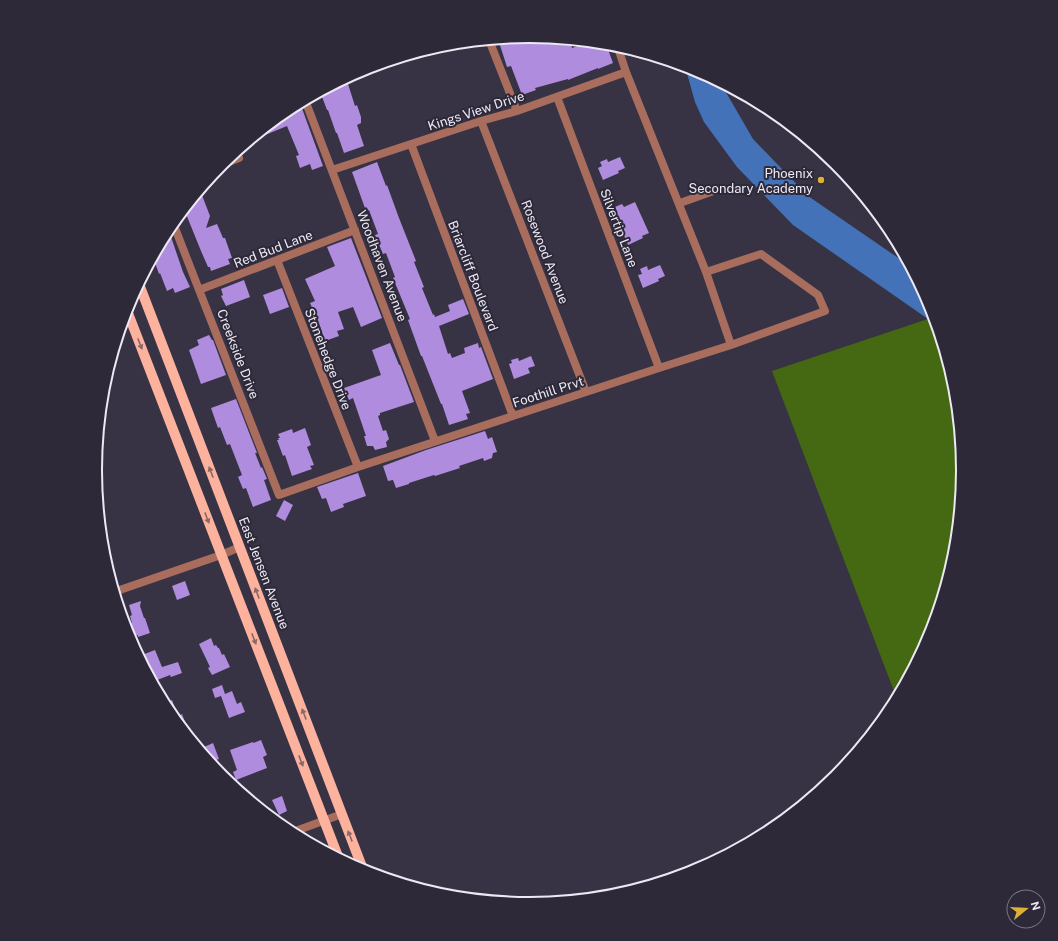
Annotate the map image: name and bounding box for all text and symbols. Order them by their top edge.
street label: Kings View Drive [426,88,526,134]
place label: Phoenix Secondary Academy [688,166,813,196]
marker: Phoenix Secondary Academy [816,175,826,185]
street label: Silvertip Lane [597,187,641,269]
street label: Rosewood Avenue [518,198,572,306]
street label: Woodhaven Avenue [354,208,410,324]
street label: Briarcliff Boulevard [445,219,501,333]
street label: Red Bud Lane [231,227,315,271]
street label: Stonehedge Drive [302,306,354,412]
street label: Creekside Drive [214,307,262,401]
one-way arrow [138,339,144,351]
street label: Foothill Prvt [511,373,585,411]
one-way arrow [207,465,213,477]
one-way arrow [205,513,211,525]
street label: East Jensen Avenue [236,515,292,631]
one-way arrow [254,587,260,599]
one-way arrow [251,634,257,646]
one-way arrow [300,708,306,720]
one-way arrow [298,755,304,767]
one-way arrow [347,829,353,841]
north arrow [1006,889,1046,929]
text: N [1028,900,1043,912]

